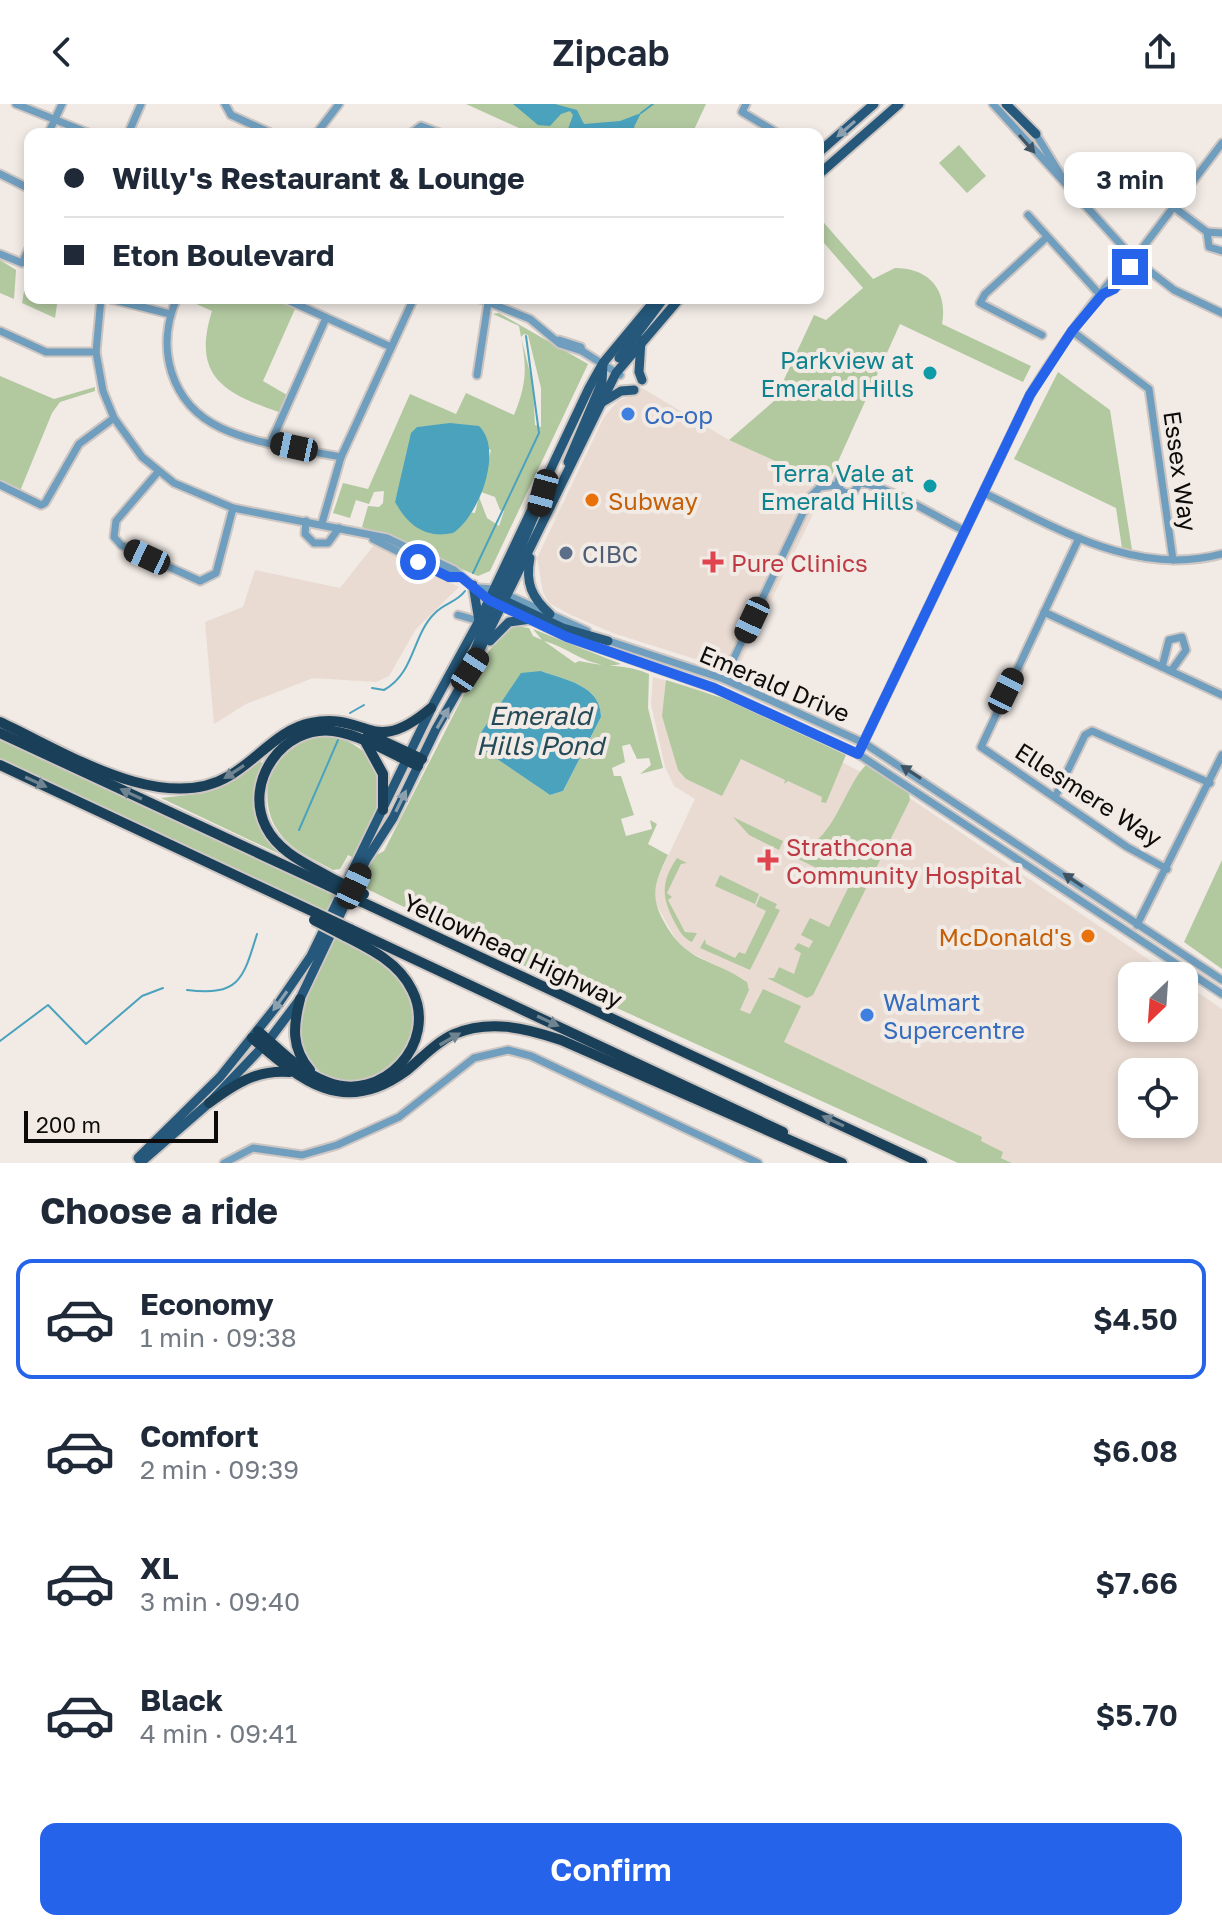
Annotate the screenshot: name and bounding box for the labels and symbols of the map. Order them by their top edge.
one-way arrow [837,119,856,137]
one-way arrow [1018,135,1036,154]
callout: 3 min [1064,151,1196,207]
route end [1112,249,1148,285]
place label: Parkview at Emerald Hills [761,345,914,402]
marker: Parkview at Emerald Hills [921,364,939,382]
place label: Co-op [644,400,713,429]
marker: Co-op [619,405,637,423]
street label: Essex Way [1158,409,1204,533]
car [268,430,320,464]
place label: Terra Vale at Emerald Hills [761,458,914,515]
car [525,467,561,519]
marker: Terra Vale at Emerald Hills [921,477,939,495]
place label: Subway [608,486,698,515]
marker: Subway [583,491,601,509]
car [120,536,174,578]
place label: CIBC [582,539,638,568]
route start [400,544,436,580]
marker: CIBC [557,544,575,562]
place label: Pure Clinics [731,548,868,577]
marker: Pure Clinics [702,551,724,573]
car [731,593,773,647]
street label: Emerald Drive [696,638,854,728]
car [447,643,493,697]
car [985,664,1027,718]
water label: Emerald Hills Pond [476,700,607,761]
one-way arrow [436,707,450,729]
street label: Ellesmere Way [1010,736,1168,852]
one-way arrow [223,764,245,779]
one-way arrow [901,764,922,779]
one-way arrow [24,775,47,789]
one-way arrow [119,787,143,801]
one-way arrow [395,789,408,812]
place label: Strathcona Community Hospital [786,832,1022,889]
marker: Strathcona Community Hospital [757,849,779,871]
car [333,859,375,913]
one-way arrow [1062,873,1084,888]
street label: Yellowhead Highway [399,886,627,1014]
place label: McDonald's [939,922,1072,951]
marker: McDonald's [1079,927,1097,945]
north arrow [1118,962,1198,1042]
place label: Walmart Supercentre [883,987,1025,1044]
one-way arrow [273,991,288,1012]
marker: Walmart Supercentre [858,1006,876,1024]
one-way arrow [536,1014,559,1028]
one-way arrow [439,1032,461,1046]
scale bar [24,1107,218,1143]
one-way arrow [821,1114,844,1128]

